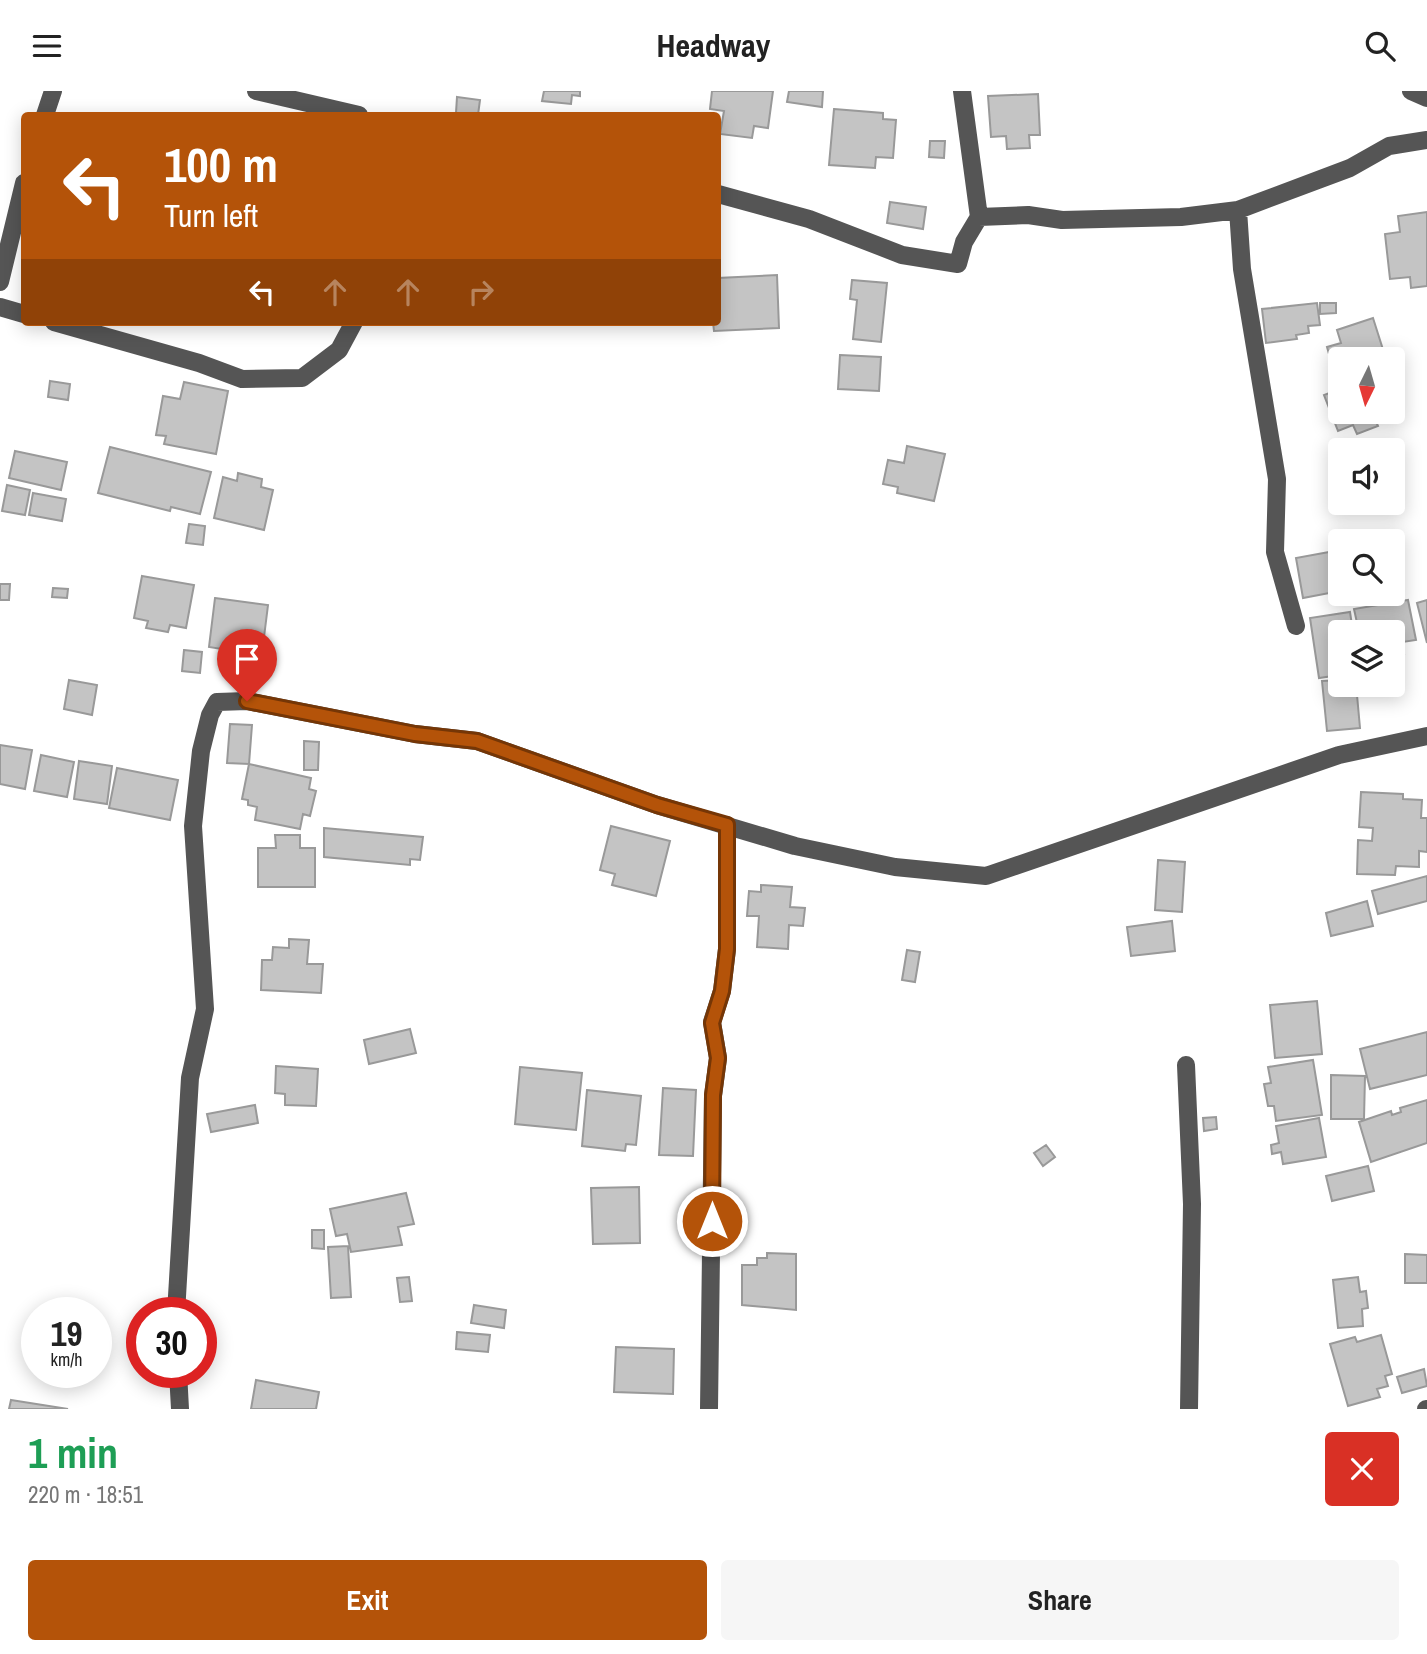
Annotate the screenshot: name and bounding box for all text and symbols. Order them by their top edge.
text: Headway [657,24,770,67]
icon: menu [28,27,66,65]
icon: search [1361,27,1399,65]
text: 100 m [164,131,278,197]
icon: left [49,140,140,231]
text: Turn left [164,194,258,237]
icon: left [243,273,281,311]
icon: ahead [316,273,354,311]
icon: ahead [389,273,427,311]
icon: right [462,273,500,311]
north arrow [1328,347,1405,423]
map controls [1328,347,1405,697]
button: sound [1328,438,1405,515]
button: search [1328,529,1405,606]
button: layers [1328,620,1405,697]
pin [217,629,277,701]
icon: arrive [228,640,266,678]
position arrow [675,1184,749,1258]
speed limit sign: 30 [126,1297,217,1388]
text: 19 [51,1310,82,1357]
text: km/h [51,1347,83,1372]
text: 1 min [28,1425,118,1481]
button: close [1325,1432,1399,1506]
text: 220 m · 18:51 [28,1479,143,1510]
button: Exit [28,1560,707,1640]
button: Share [721,1560,1399,1640]

